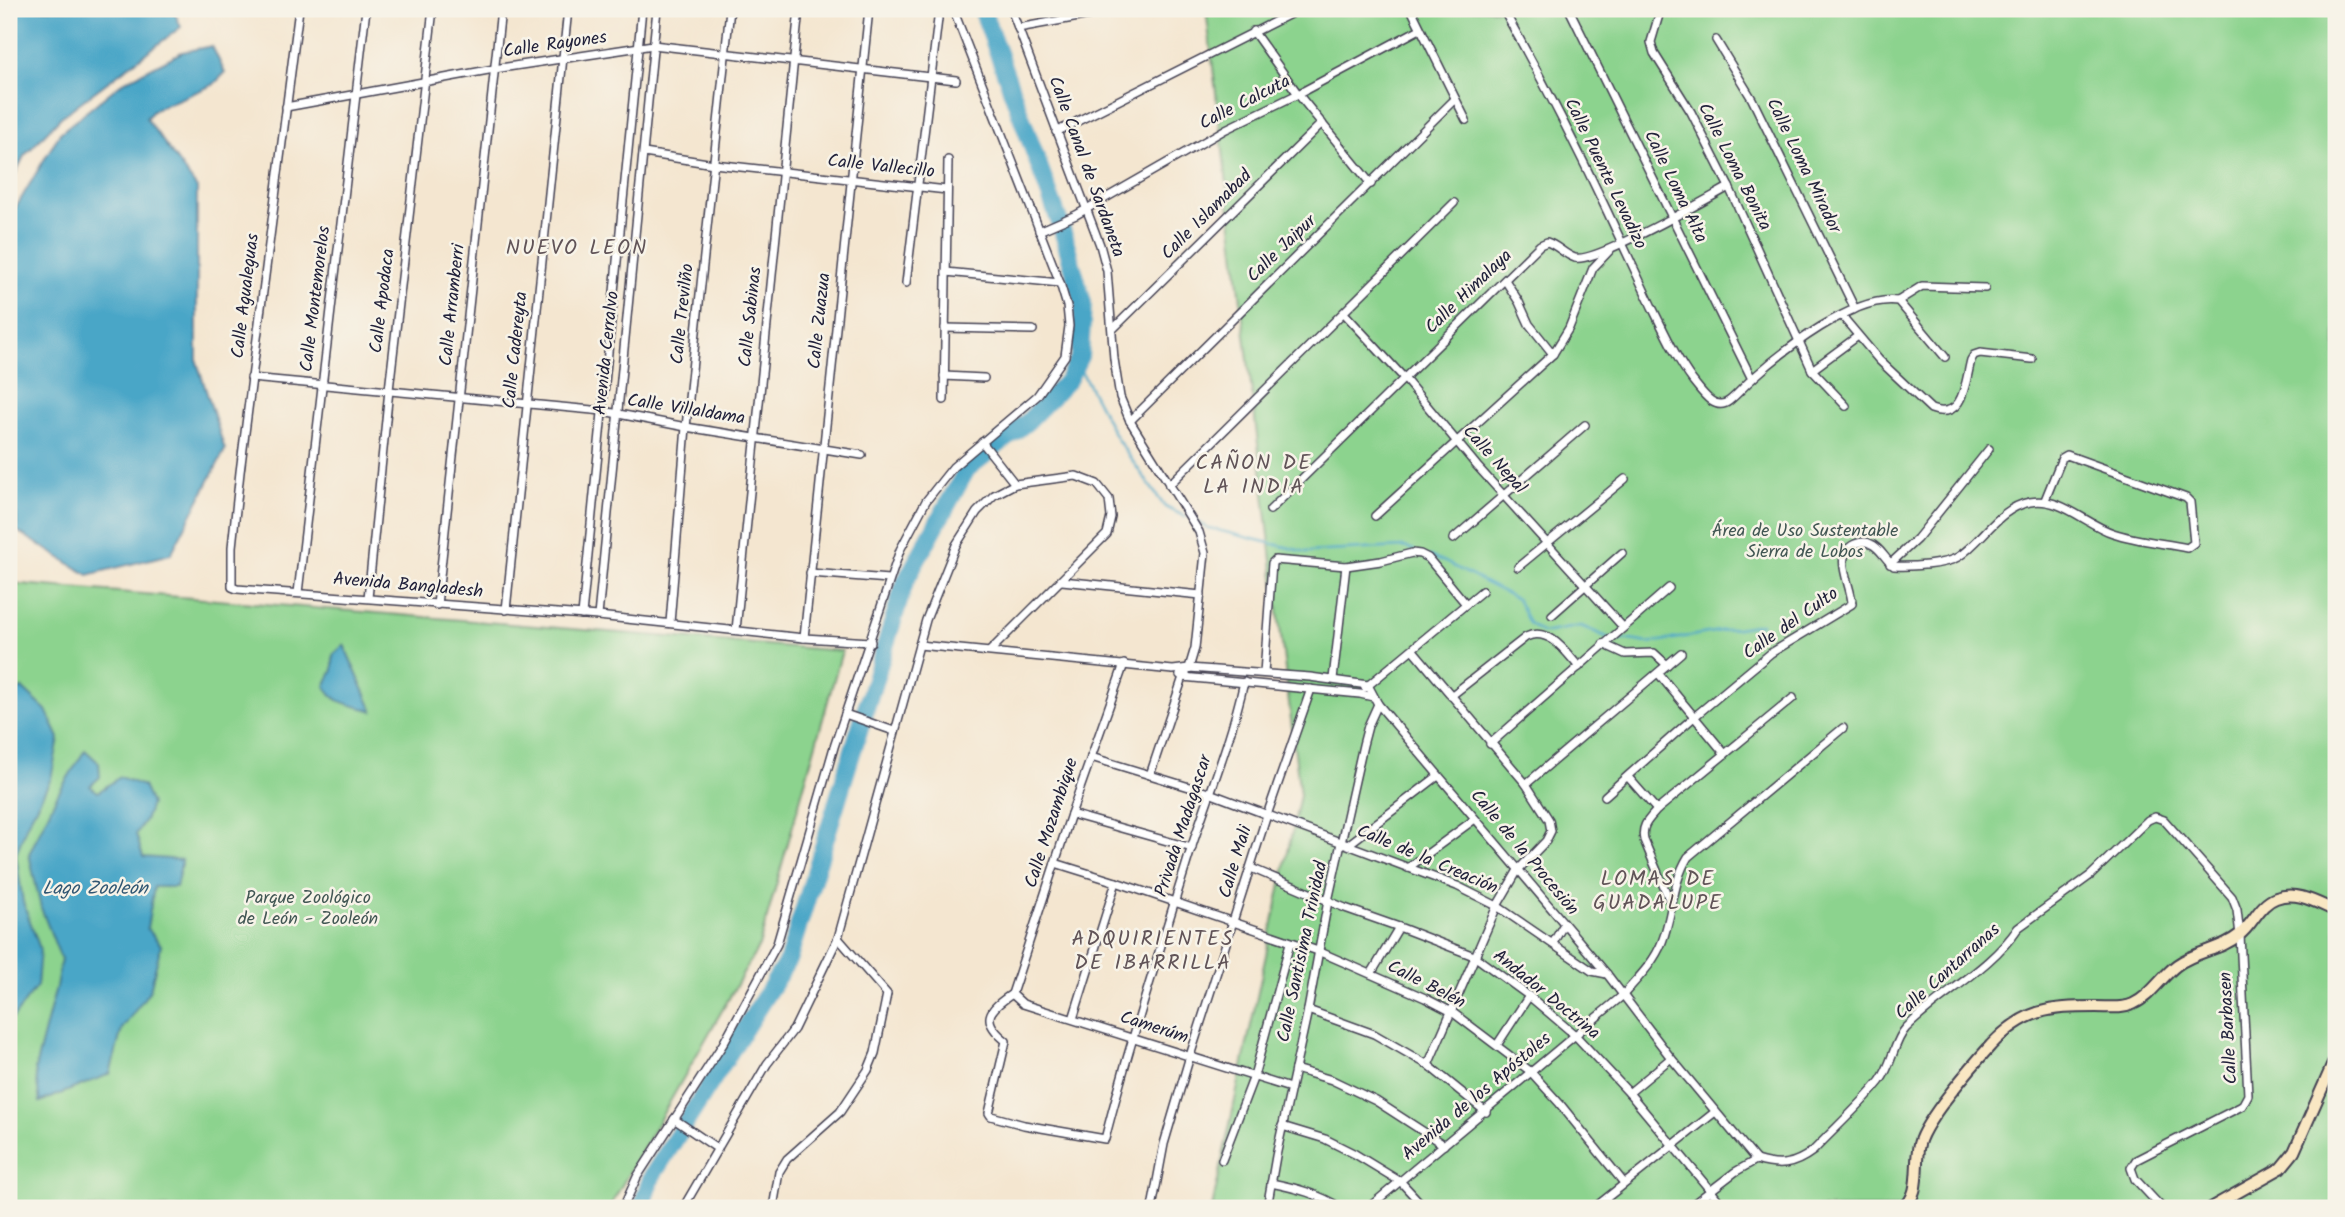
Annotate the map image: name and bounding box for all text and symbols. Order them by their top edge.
street label: Calle Rayones [501,23,609,67]
street label: Calle Calcuta [1194,68,1296,138]
street label: Calle Canal de Sardaneta [1040,72,1132,262]
street label: Calle Puente Levadizo [1556,93,1654,255]
street label: Calle Loma Mirador [1758,93,1849,239]
street label: Calle Loma Bonita [1689,98,1779,236]
street label: Calle Loma Alta [1635,126,1715,248]
street label: Calle Vallecillo [826,147,936,187]
street label: Calle Islamabad [1155,162,1260,267]
street label: Calle Jaipur [1240,207,1324,290]
street label: Calle Montemorelos [293,224,339,374]
street label: Calle Agualeguas [224,231,268,360]
district label: NUEVO LEON [506,232,648,265]
street label: Calle Arramberri [432,242,474,368]
street label: Calle Himalaya [1419,243,1519,341]
street label: Calle Apodaca [362,247,404,355]
street label: Calle Trevilño [663,262,703,366]
street label: Calle Sabinas [731,265,771,369]
street label: Calle Zuazua [801,271,839,371]
street label: Calle Cadereyta [495,290,537,410]
street label: Avenida Cerralvo [586,290,628,416]
street label: Calle Villaldama [625,386,747,434]
street label: Calle Nepal [1455,419,1534,502]
district label: CAÑON DE LA INDIA [1196,447,1312,504]
park label: Área de Uso Sustentable Sierra de Lobos [1712,517,1898,567]
street label: Avenida Bangladesh [332,565,484,607]
street label: Calle del Culto [1737,580,1845,668]
street label: Privada Madagascar [1147,750,1221,901]
street label: Calle Mozambique [1017,754,1087,892]
street label: Calle de la Procesión [1462,783,1586,923]
street label: Calle de la Creación [1352,817,1502,903]
street label: Calle Mali [1211,821,1261,902]
street label: Calle Santisima Trinidad [1270,858,1337,1045]
district label: LOMAS DE GUADALUPE [1593,863,1723,920]
water label: Lago Zooleón [42,874,150,904]
park label: Parque Zoológico de León - Zooleón [238,884,378,934]
street label: Calle Cantarranas [1889,916,2008,1027]
district label: ADQUIRIENTES DE IBARRILLA [1072,923,1234,980]
street label: Andador Doctrina [1486,942,1606,1048]
street label: Calle Belén [1382,953,1470,1017]
street label: Calle Barbasen [2212,971,2246,1085]
street label: Camerúm [1116,1003,1192,1053]
street label: Avenida de los Apóstoles [1396,1025,1558,1168]

